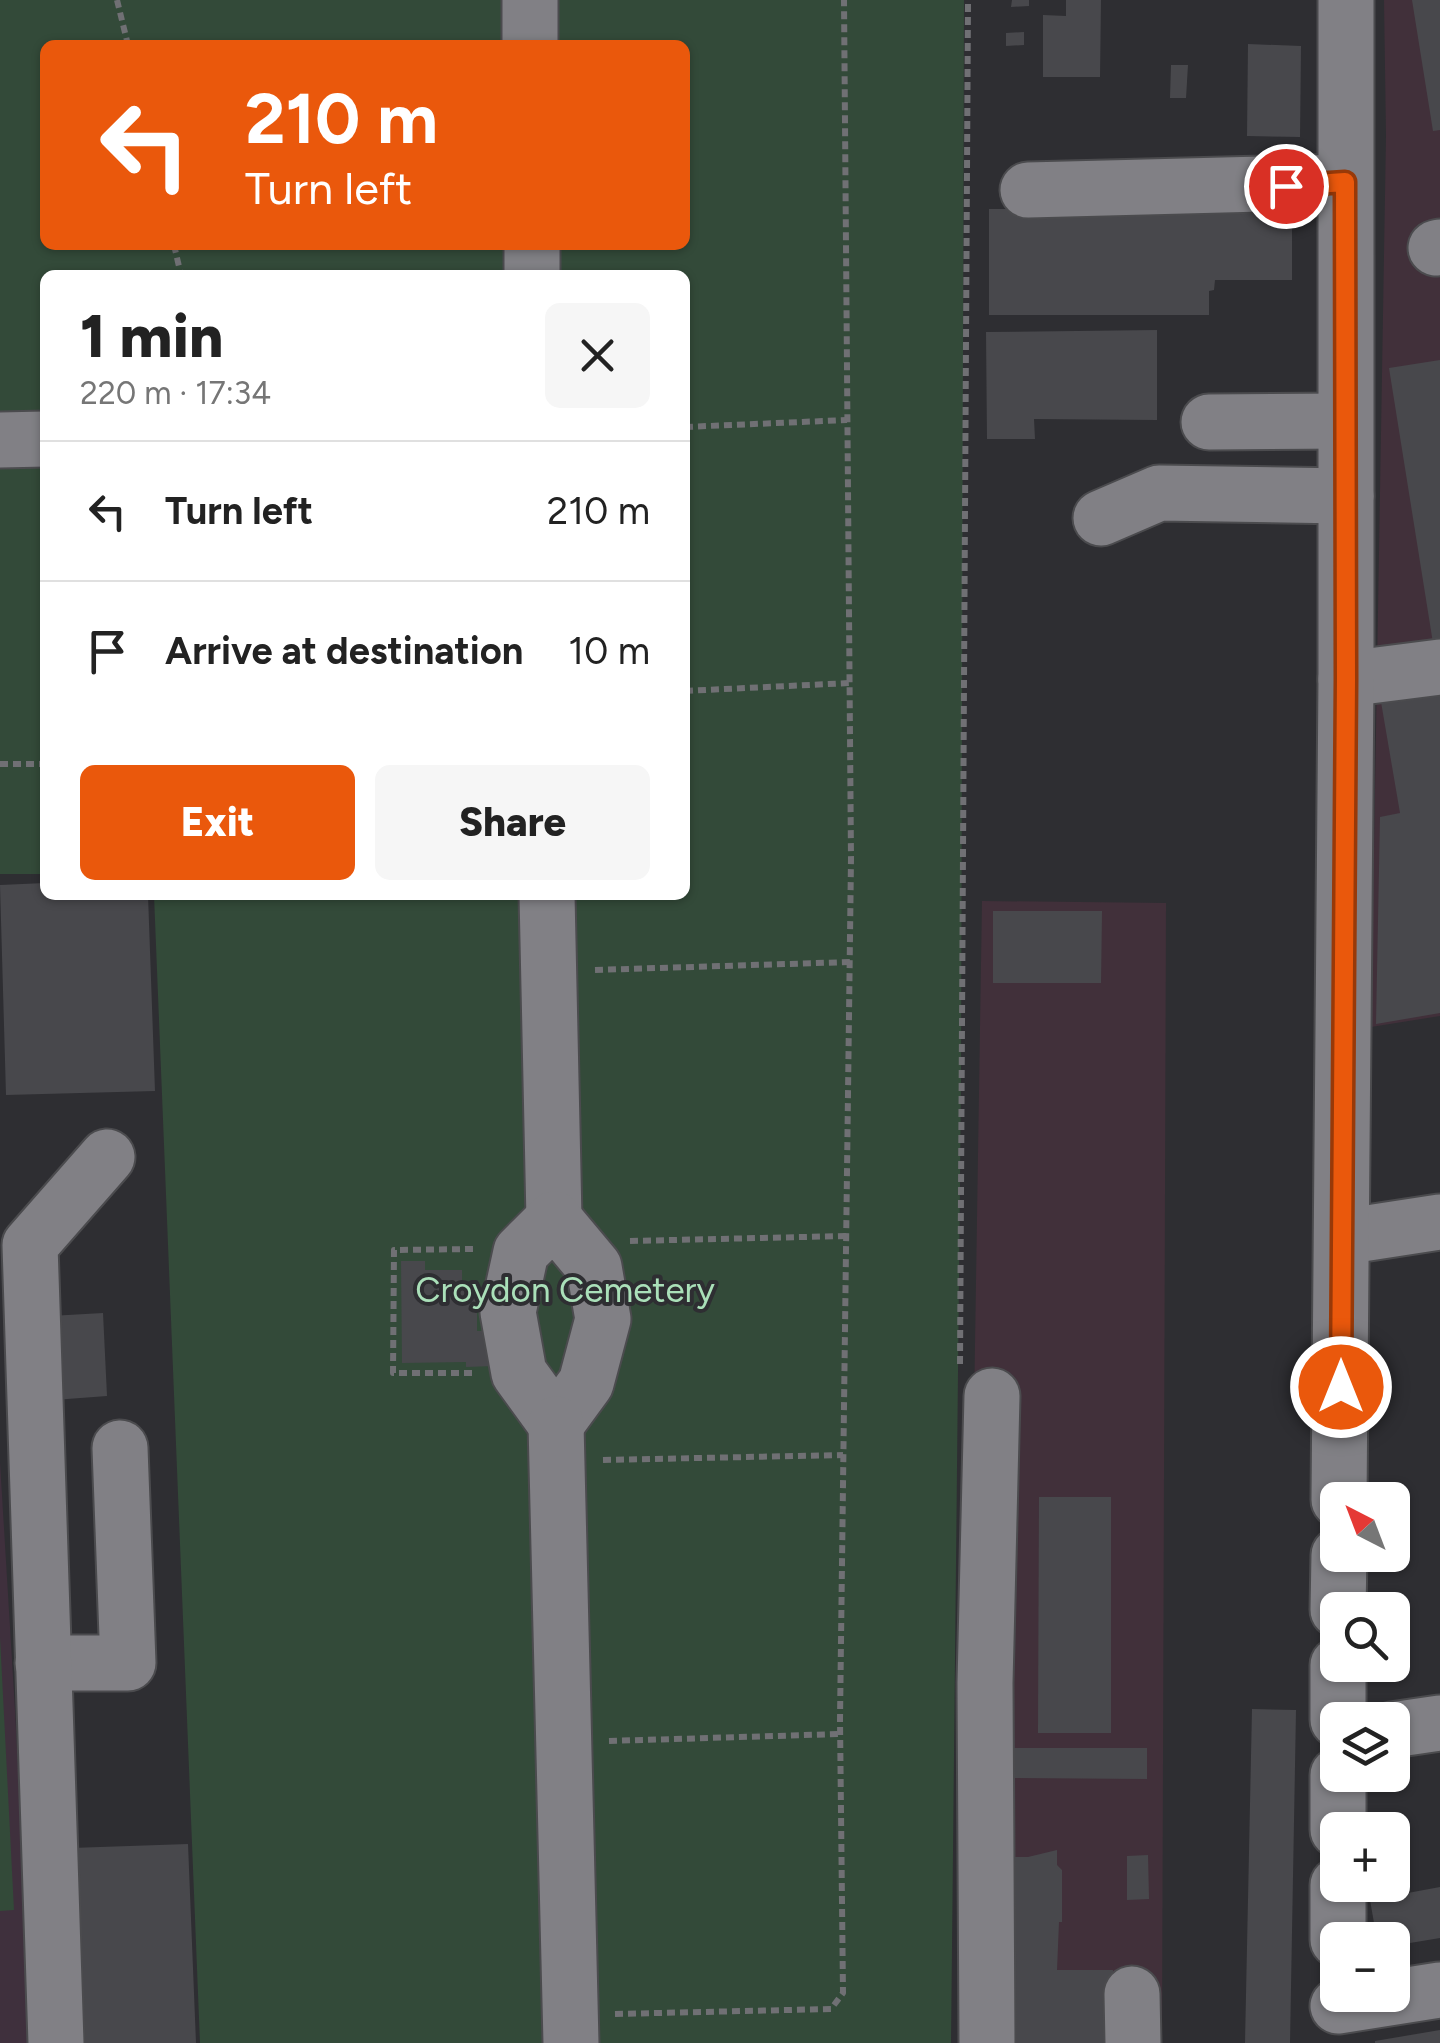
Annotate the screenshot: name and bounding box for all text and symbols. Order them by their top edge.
text: 210 m [245,76,438,161]
icon: left [80,80,210,210]
pin [1244,144,1329,229]
icon: arrive [1259,159,1314,214]
text: Turn left [245,161,412,215]
text: 1 min [80,300,223,372]
button: close [545,303,650,408]
text: 220 m · 17:34 [80,374,271,412]
icon: left [80,484,135,539]
text: Turn left [165,488,313,534]
text: 210 m [547,488,650,534]
icon: arrive [80,624,135,679]
text: Arrive at destination [165,628,523,674]
text: 10 m [568,628,650,674]
button: Exit [80,765,355,880]
button: Share [375,765,650,880]
park label: Croydon Cemetery [415,1269,715,1311]
position arrow [1289,1335,1393,1439]
north arrow [1320,1482,1410,1572]
map controls [1320,1482,1410,2012]
button: search [1320,1592,1410,1682]
button: layers [1320,1702,1410,1792]
button: + [1320,1812,1410,1902]
button: − [1320,1922,1410,2012]

